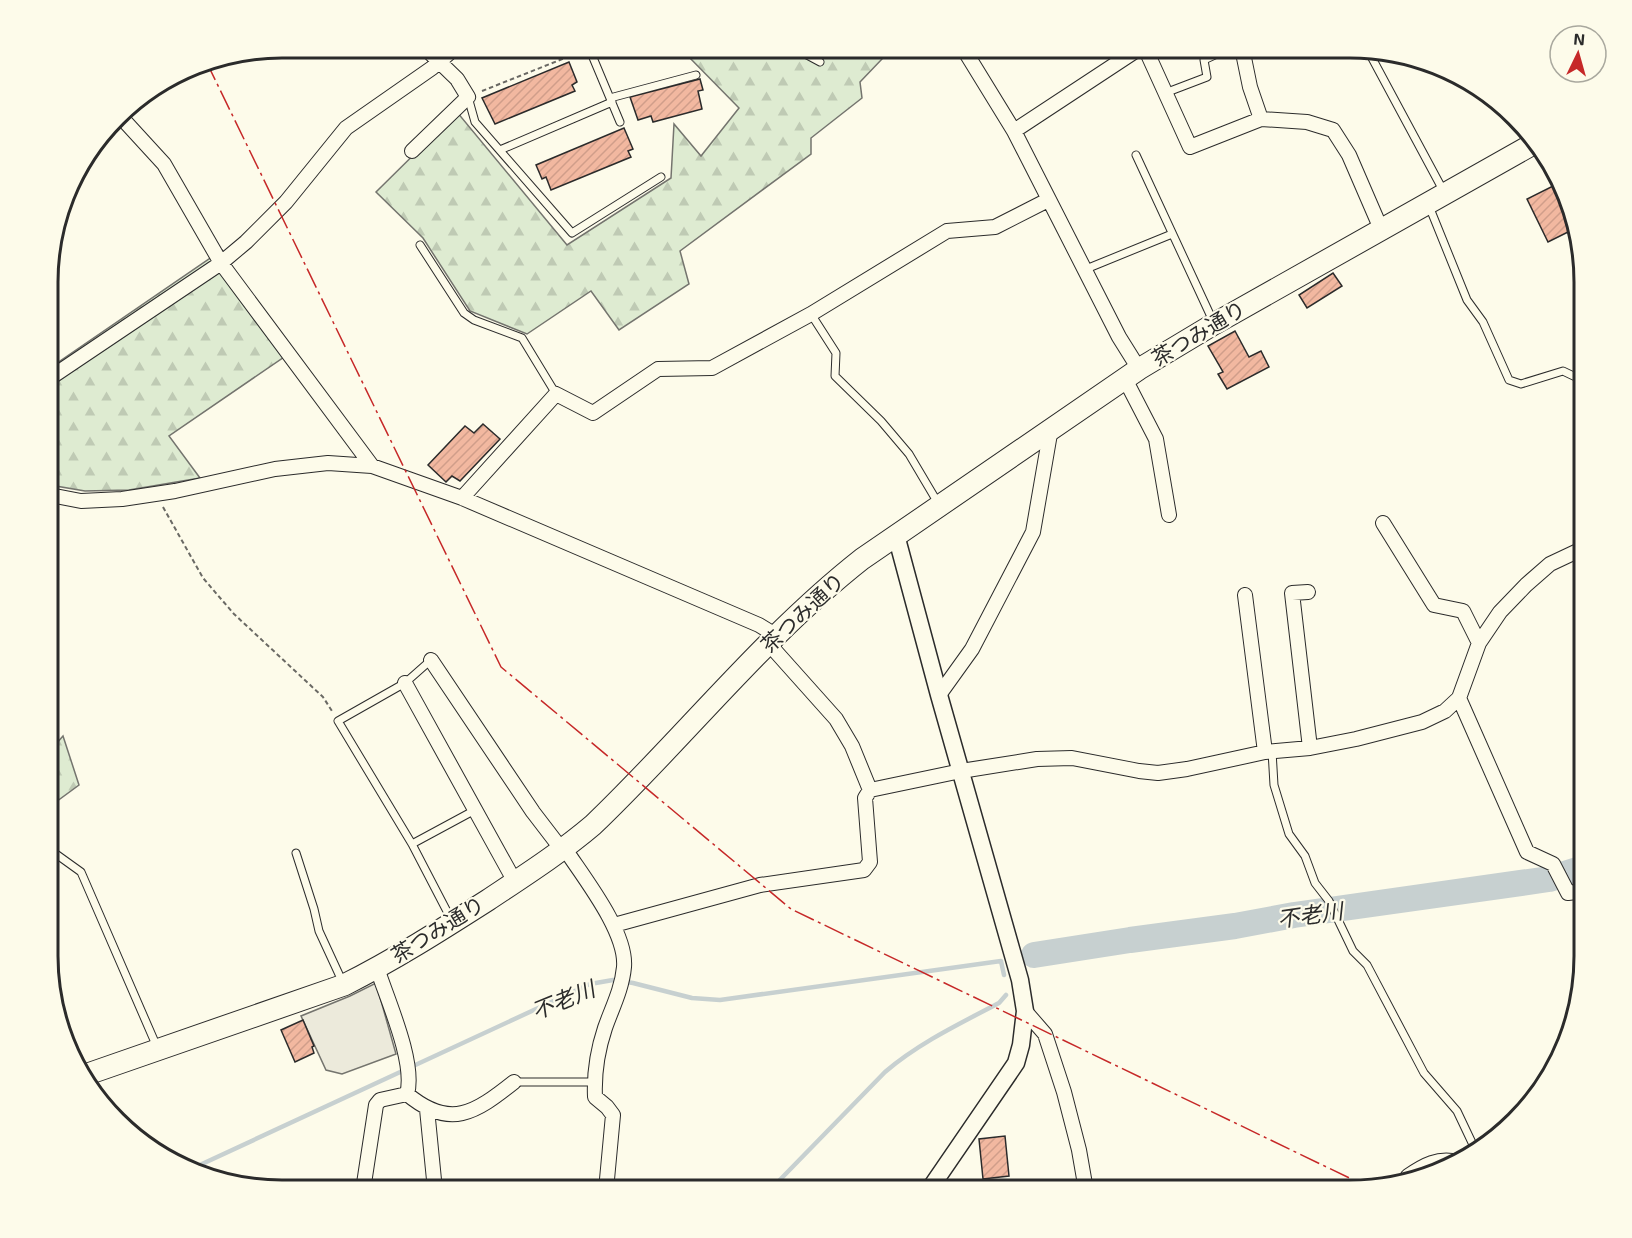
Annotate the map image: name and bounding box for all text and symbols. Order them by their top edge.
north arrow [1548,24,1608,84]
text: N [1573,29,1586,49]
street label: 茶つみ通り [1147,295,1250,370]
street label: 茶つみ通り [755,567,849,657]
street label: 茶つみ通り [386,890,488,967]
water label: 不老川 [1275,896,1346,931]
water label: 不老川 [527,974,600,1023]

